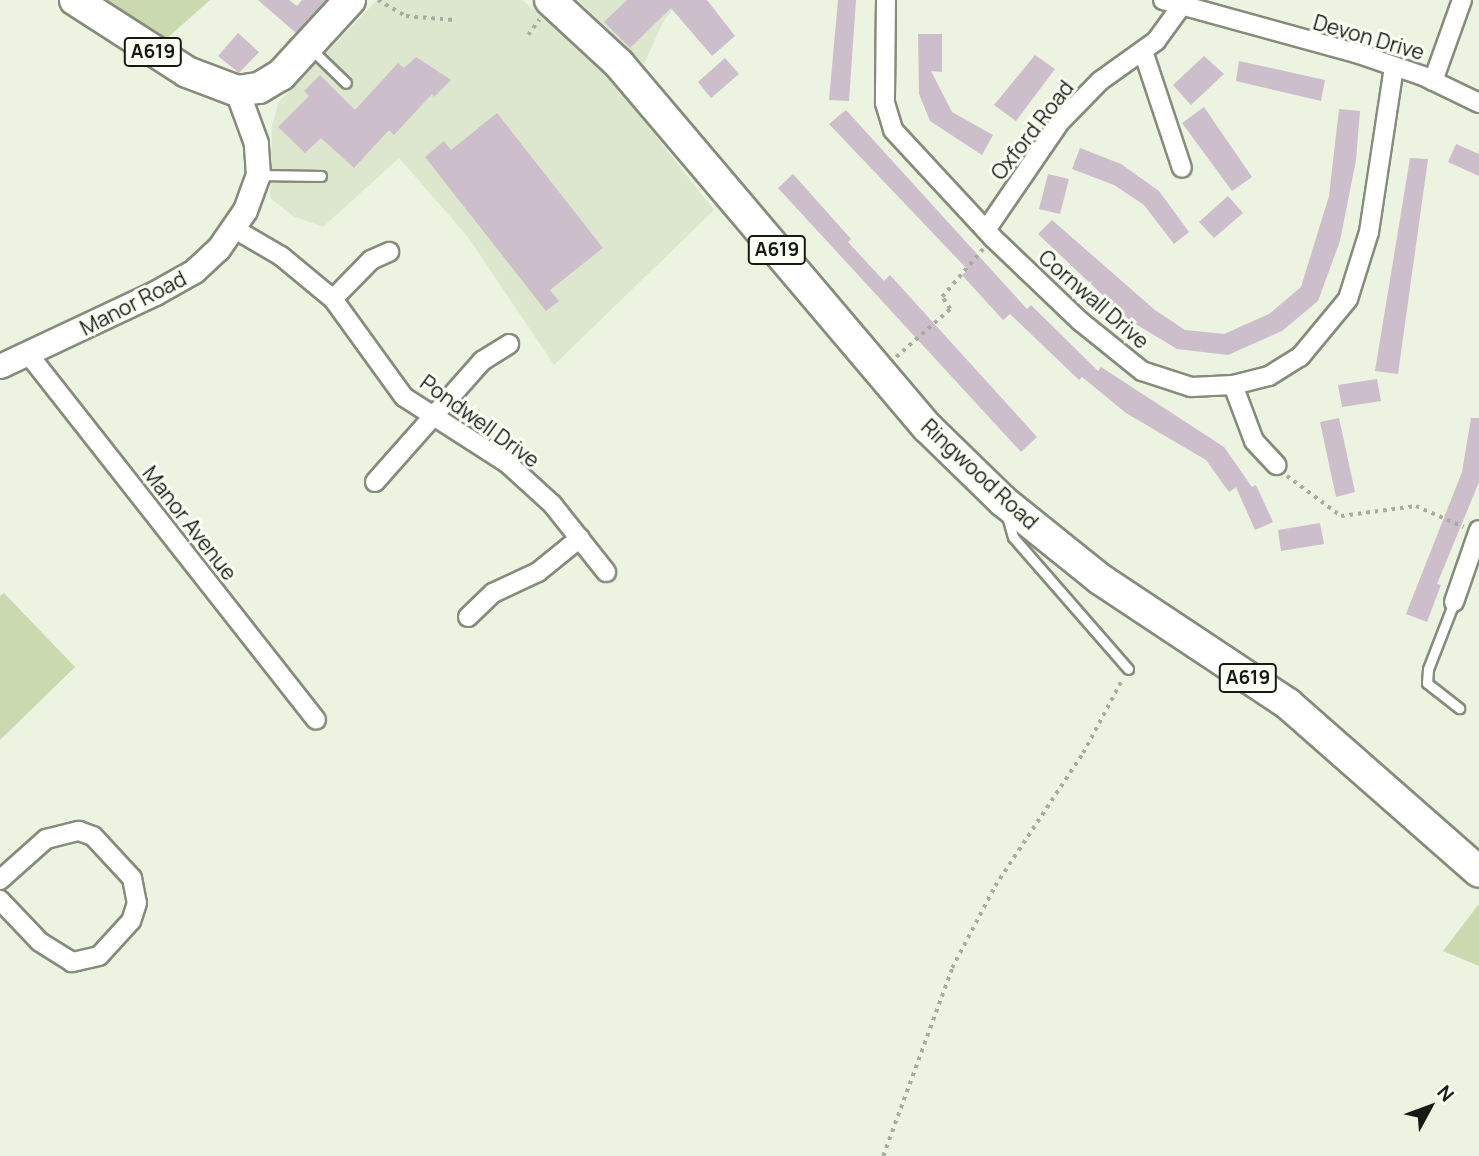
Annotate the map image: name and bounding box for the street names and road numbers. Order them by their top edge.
street label: Devon Drive [1311,9,1427,65]
road number: A619 [123,36,183,68]
street label: Oxford Road [985,75,1079,185]
road number: A619 [747,234,807,266]
street label: Cornwall Drive [1034,244,1154,354]
street label: Manor Road [76,266,190,340]
street label: Pondwell Drive [416,369,544,473]
street label: Ringwood Road [917,414,1043,534]
street label: Manor Avenue [138,461,242,585]
road number: A619 [1218,663,1278,694]

